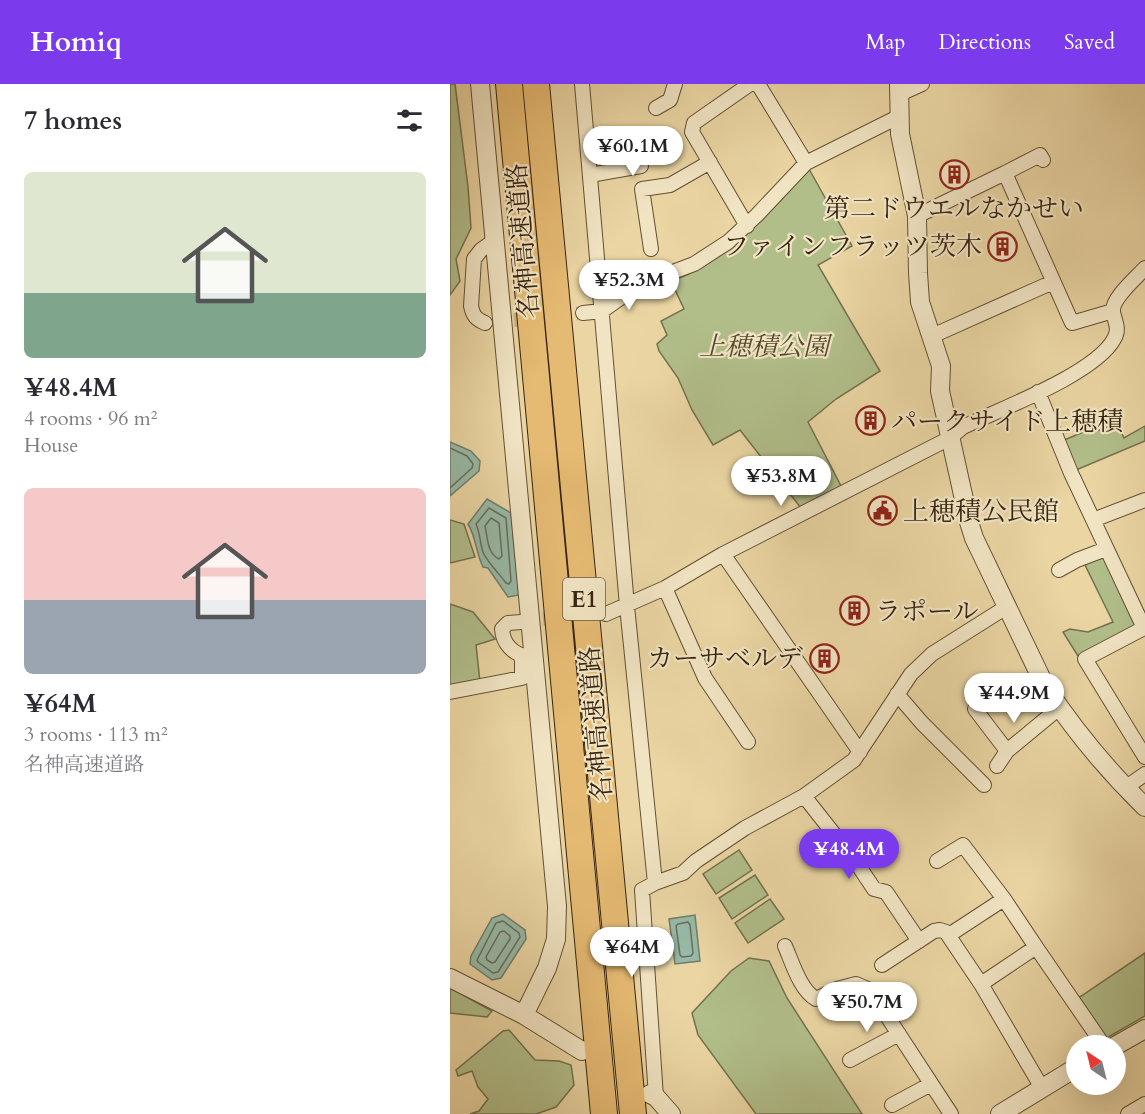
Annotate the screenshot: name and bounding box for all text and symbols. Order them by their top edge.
text: Homiq [30,23,122,61]
text: Map [865,28,905,57]
text: Directions [938,28,1031,57]
text: Saved [1064,28,1115,57]
text: 7 homes [24,103,122,138]
icon: filters [393,104,426,137]
pin: ¥60.1M [584,126,682,177]
text: ¥60.1M [597,132,669,159]
building icon: 第二ドウエルなかせい [938,158,970,190]
street label: 名神高速道路 [499,162,547,320]
place label: 第二ドウエルなかせい [824,191,1084,226]
icon: home [171,211,279,319]
place label: ファインフラッツ茨木 [723,229,982,264]
building icon: ファインフラッツ茨木 [987,230,1019,262]
pin: ¥52.3M [580,260,678,311]
text: ¥52.3M [593,266,665,293]
park label: 上穂積公園 [699,329,833,364]
text: ¥48.4M [24,370,117,405]
place label: パークサイド上穂積 [891,404,1123,439]
text: 4 rooms · 96 m² [24,405,157,432]
building icon: パークサイド上穂積 [854,405,886,437]
text: House [24,432,78,459]
pin: ¥53.8M [732,456,830,507]
text: ¥53.8M [745,462,817,489]
place label: 上穂積公民館 [903,494,1059,529]
public building icon: 上穂積公民館 [866,495,898,527]
icon: home [171,527,279,635]
road number: E1 [563,578,605,620]
place label: ラポール [875,594,978,629]
building icon: ラポール [838,595,870,627]
place label: カーサベルデ [647,641,803,676]
building icon: カーサベルデ [808,642,840,674]
street label: 名神高速道路 [572,645,620,803]
pin: ¥44.9M [965,673,1063,724]
text: ¥44.9M [978,679,1050,706]
text: ¥64M [24,686,97,721]
text: 3 rooms · 113 m² [24,721,168,748]
text: 名神高速道路 [24,751,144,778]
pin: ¥48.4M [800,829,898,880]
text: ¥48.4M [813,835,885,862]
pin: ¥64M [596,927,668,978]
text: ¥64M [604,933,660,960]
pin: ¥50.7M [818,982,916,1033]
text: ¥50.7M [831,988,903,1015]
north arrow [1066,1035,1126,1095]
map controls [1066,1035,1126,1095]

